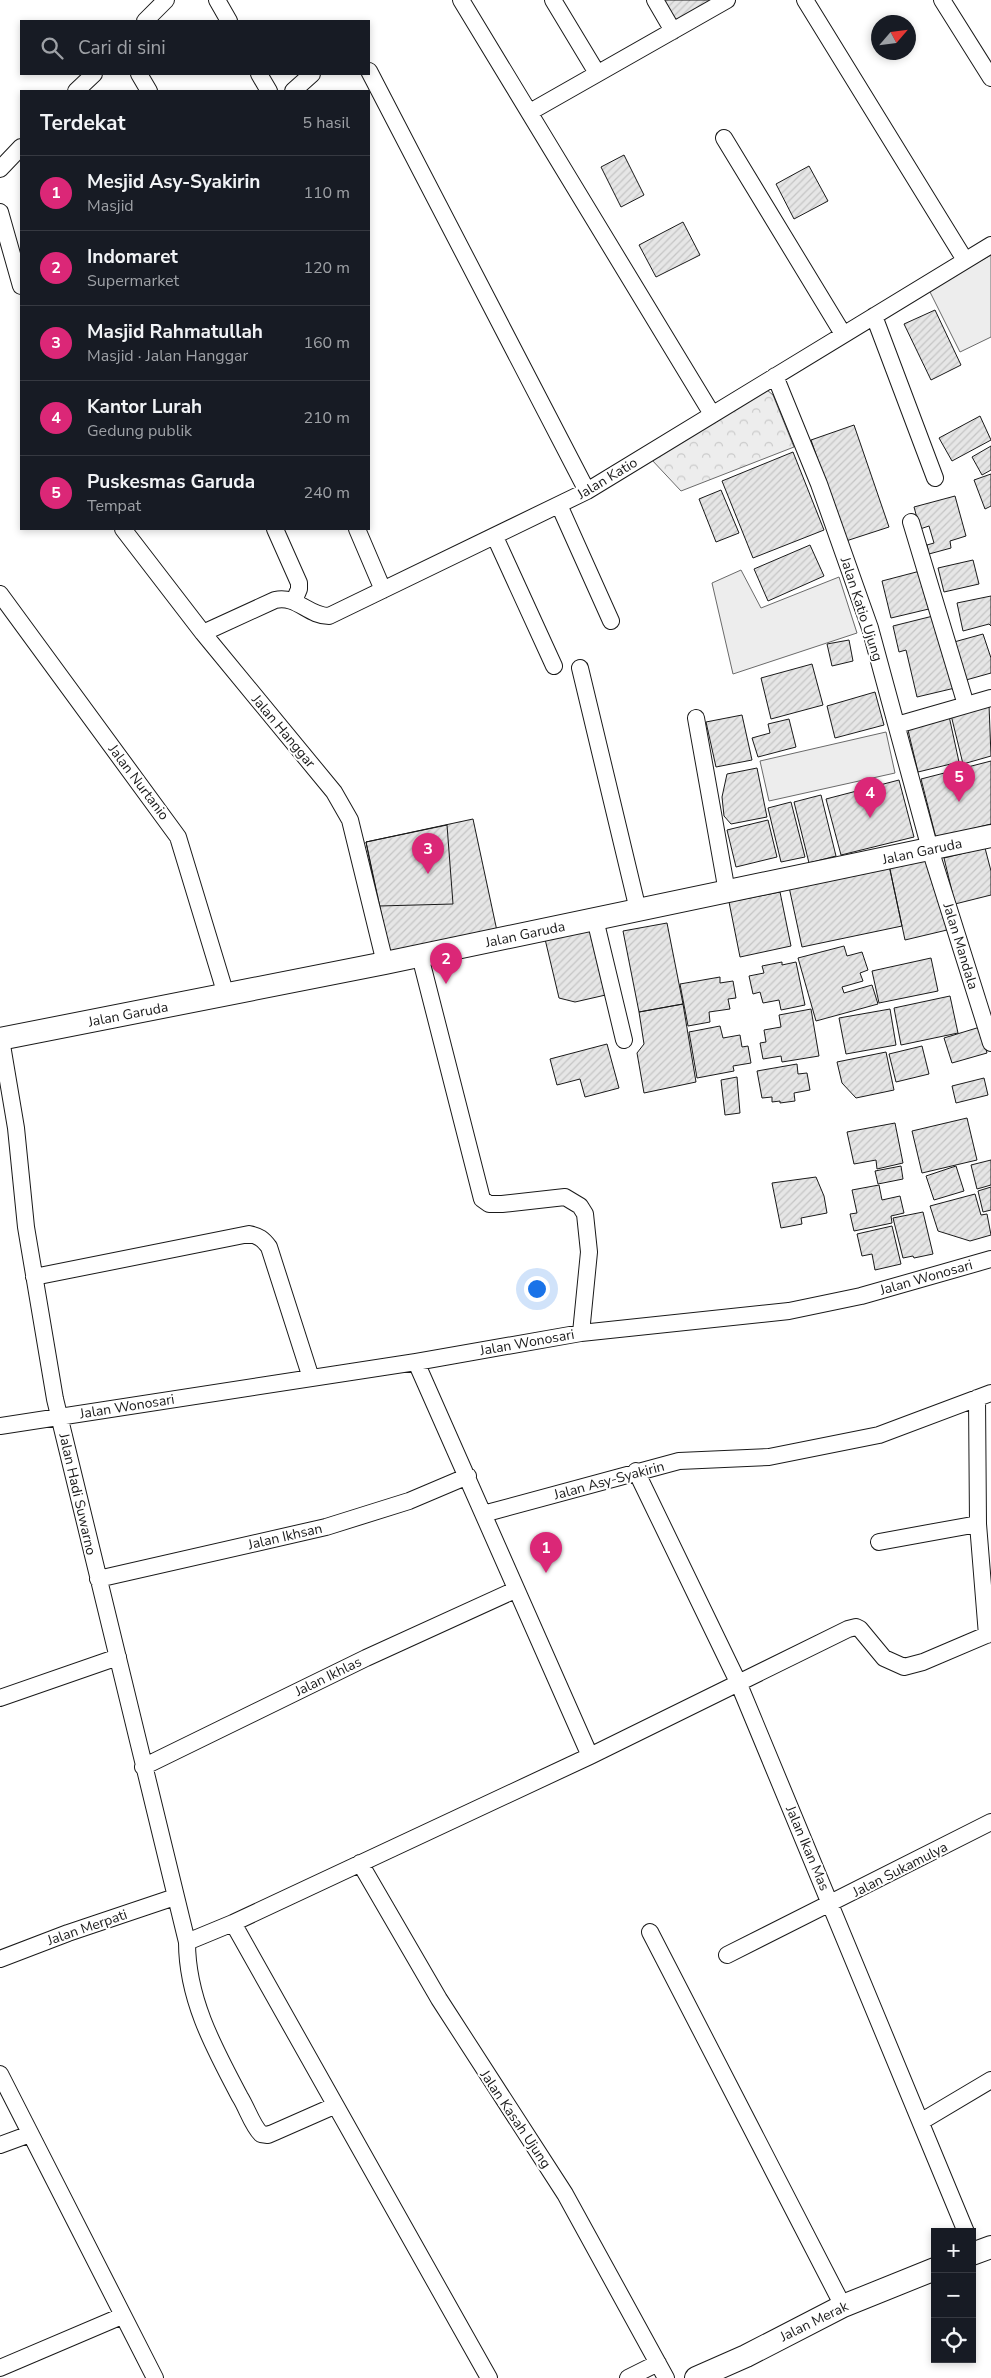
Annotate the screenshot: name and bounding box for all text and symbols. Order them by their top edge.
north arrow [871,15,916,60]
search box [20,20,370,75]
icon: search [38,34,66,62]
text: Cari di sini [78,35,166,61]
text: Terdekat [40,109,126,137]
text: 5 hasil [303,112,350,134]
text: Mesjid Asy-Syakirin [87,169,260,195]
text: 1 [51,182,61,204]
text: 110 m [303,182,350,204]
text: Masjid [87,195,134,217]
text: Indomaret [87,244,178,270]
text: 2 [51,257,61,279]
text: 120 m [303,257,350,279]
text: Supermarket [87,270,179,292]
text: Masjid Rahmatullah [87,319,263,345]
text: 3 [51,332,61,354]
text: 160 m [303,332,350,354]
text: Masjid · Jalan Hanggar [87,345,248,367]
text: Kantor Lurah [87,394,202,420]
text: 4 [51,407,61,429]
text: 210 m [303,407,350,429]
text: Gedung publik [87,420,192,442]
street label: Jalan Katio [573,453,641,504]
text: Puskesmas Garuda [87,469,255,495]
text: 5 [51,482,61,504]
text: 240 m [303,482,350,504]
text: Tempat [87,495,141,517]
street label: Jalan Katio Ujung [835,554,887,664]
street label: Jalan Hanggar [247,690,320,772]
street label: Jalan Nurtanio [103,740,173,824]
pin: 5 [943,761,975,802]
pin: 4 [854,777,886,818]
pin: 3 [412,833,444,874]
street label: Jalan Garuda [879,834,964,869]
street label: Jalan Mandala [938,900,983,992]
street label: Jalan Garuda [482,917,567,952]
pin: 2 [430,943,462,984]
street label: Jalan Garuda [85,997,170,1032]
street label: Jalan Wonosari [877,1255,975,1300]
your location [524,1276,550,1302]
street label: Jalan Wonosari [477,1325,576,1360]
street label: Jalan Wonosari [77,1390,176,1424]
street label: Jalan Hadi Suwarno [54,1430,101,1557]
street label: Jalan Asy-Syakirin [551,1457,667,1505]
street label: Jalan Ikhsan [245,1519,324,1554]
pin: 1 [530,1532,562,1573]
street label: Jalan Ikhlas [291,1652,365,1701]
street label: Jalan Ikan Mas [781,1802,834,1894]
street label: Jalan Sukamulya [849,1837,951,1902]
street label: Jalan Merpati [44,1905,130,1950]
street label: Jalan Kasah Ujung [475,2066,555,2172]
map controls [931,2228,976,2363]
button: + [931,2228,976,2273]
button: − [931,2273,976,2318]
street label: Jalan Merak [776,2296,852,2347]
button: locate [931,2318,976,2363]

